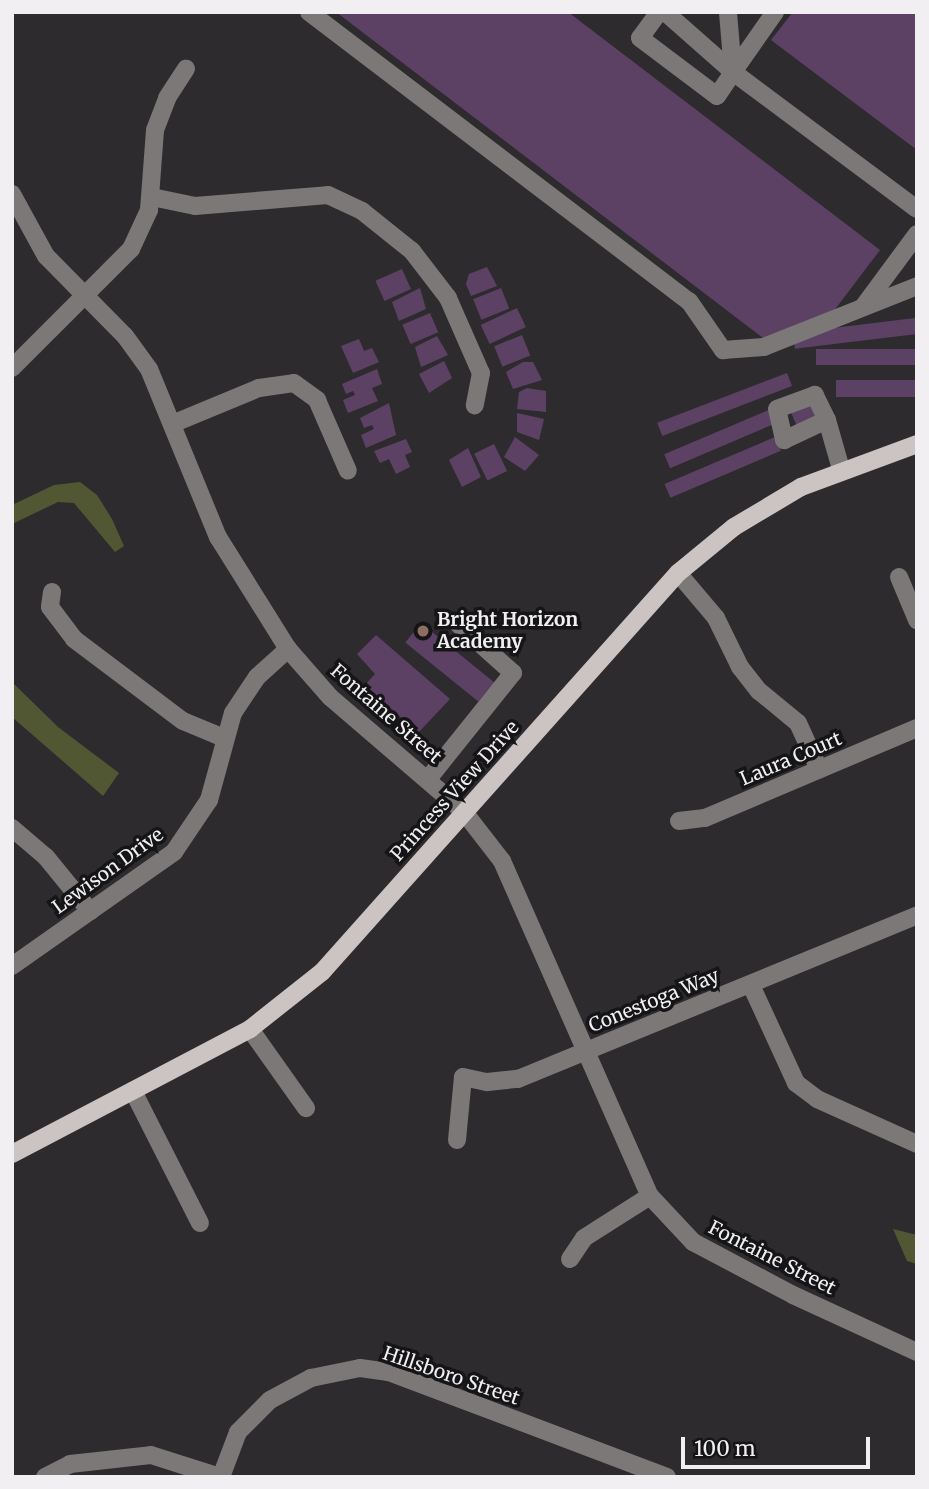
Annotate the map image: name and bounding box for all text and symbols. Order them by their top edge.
place label: Bright Horizon Academy [437,609,578,653]
marker: Bright Horizon Academy [415,623,431,639]
street label: Fontaine Street [326,660,446,768]
street label: Princess View Drive [386,716,524,866]
street label: Laura Court [737,727,845,791]
street label: Lewison Drive [48,823,168,919]
street label: Conestoga Way [585,964,723,1038]
street label: Fontaine Street [705,1216,839,1300]
street label: Hillsboro Street [380,1342,522,1410]
scale bar [684,1422,873,1466]
text: 100 m [694,1435,756,1462]

